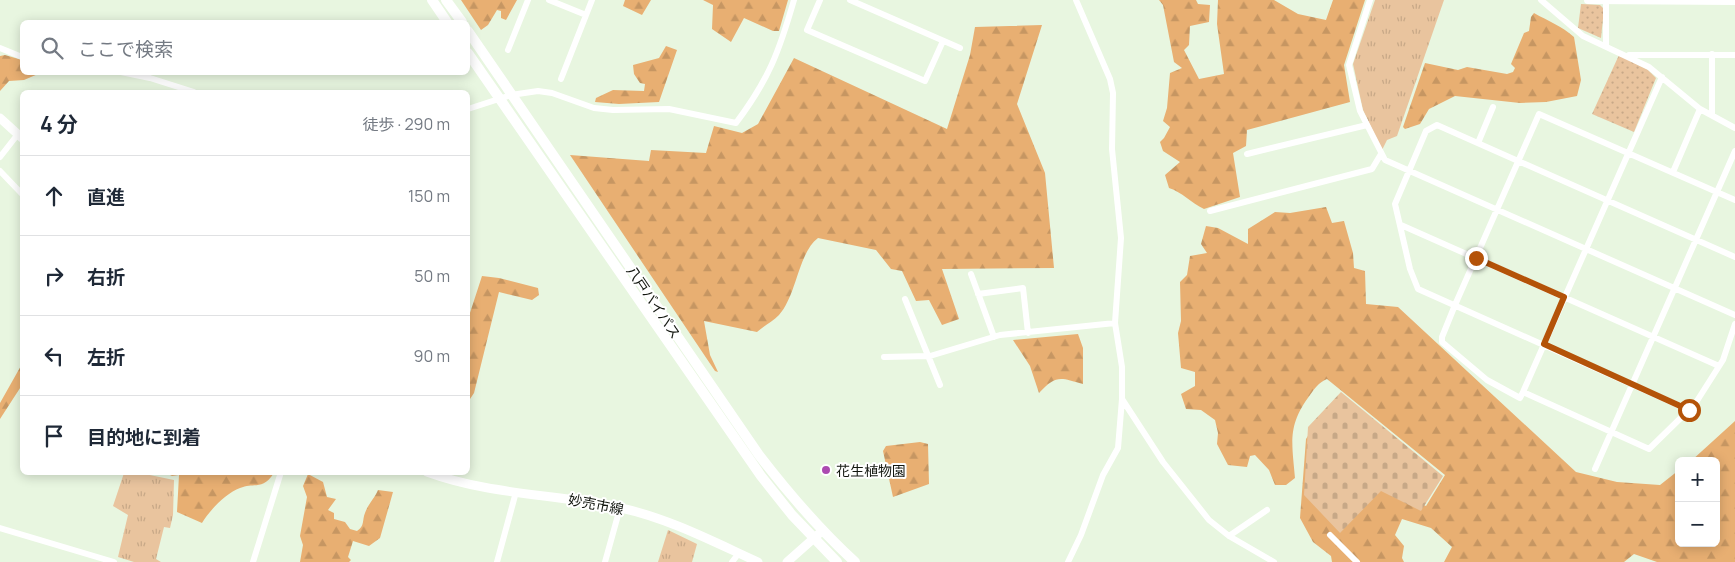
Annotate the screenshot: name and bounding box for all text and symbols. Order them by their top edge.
search box [20,20,470,75]
icon: search [38,34,66,62]
text: ここで検索 [78,36,173,62]
text: 4 分 [40,110,78,138]
text: 徒歩 · 290 m [362,113,450,135]
icon: ahead [40,182,68,210]
text: 直進 [87,184,125,210]
text: 150 m [408,185,450,207]
route end [1465,247,1488,270]
icon: right [40,262,68,290]
street label: 八戸バイパス [623,262,685,342]
text: 右折 [87,264,125,290]
text: 50 m [414,265,450,287]
icon: left [40,342,68,370]
text: 左折 [87,344,125,370]
text: 90 m [414,345,450,367]
route start [1678,399,1701,422]
icon: arrive [40,422,68,450]
text: 目的地に到着 [87,424,201,450]
map controls [1675,457,1720,547]
button: + [1675,457,1720,502]
place label: 花生植物園 [836,461,906,480]
marker: 花生植物園 [820,464,832,476]
street label: 妙売市線 [567,489,625,519]
button: − [1675,502,1720,547]

